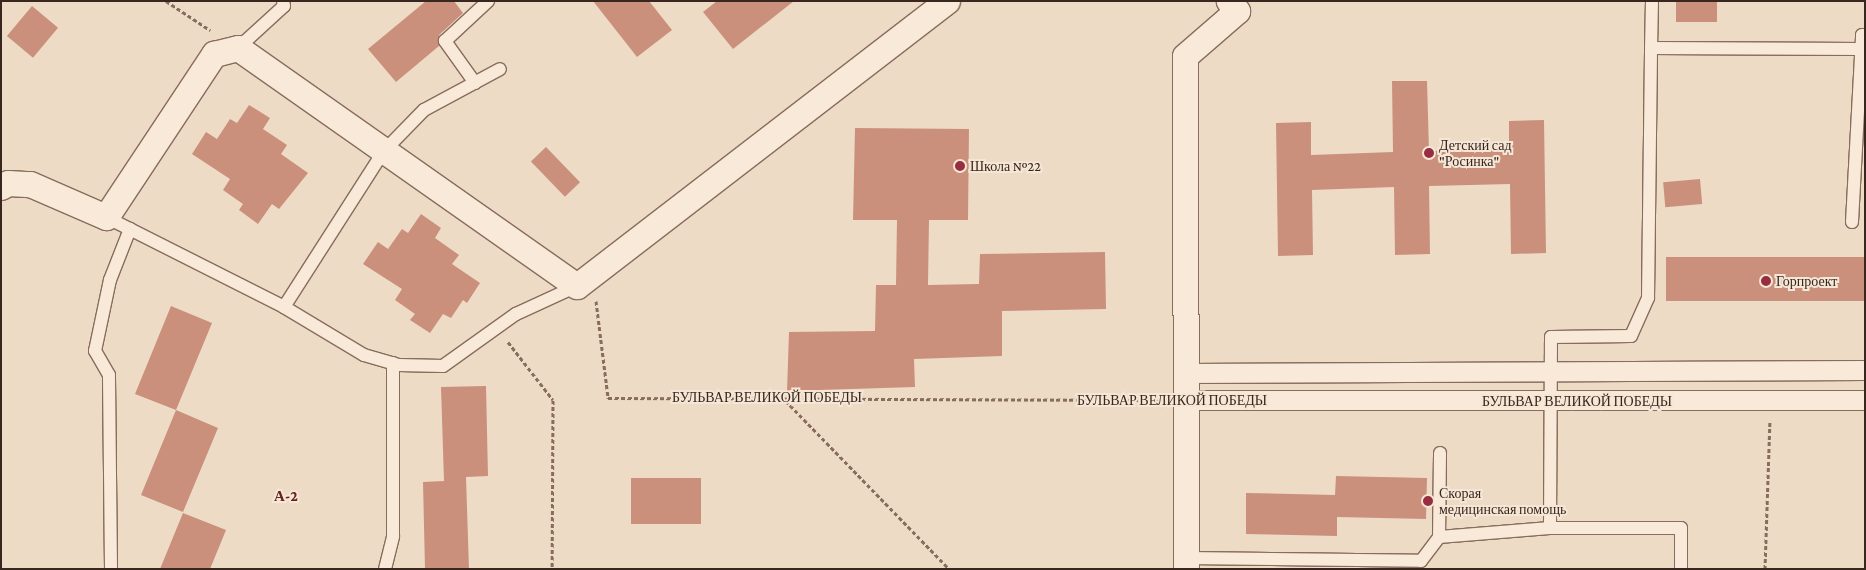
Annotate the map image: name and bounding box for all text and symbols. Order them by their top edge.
place label: Детский сад "Росинка" [1439,137,1512,170]
marker: Детский сад "Росинка" [1423,147,1435,159]
place label: Школа №22 [970,158,1041,174]
marker: Школа №22 [954,160,966,172]
place label: Горпроект [1776,273,1837,289]
marker: Горпроект [1760,275,1772,287]
street label: БУЛЬВАР ВЕЛИКОЙ ПОБЕДЫ [672,389,862,405]
street label: БУЛЬВАР ВЕЛИКОЙ ПОБЕДЫ [1077,392,1267,408]
street label: БУЛЬВАР ВЕЛИКОЙ ПОБЕДЫ [1482,393,1672,409]
place label: Скорая медицинская помощь [1439,485,1566,518]
district label: А-2 [274,488,298,506]
marker: Скорая медицинская помощь [1421,494,1435,508]

